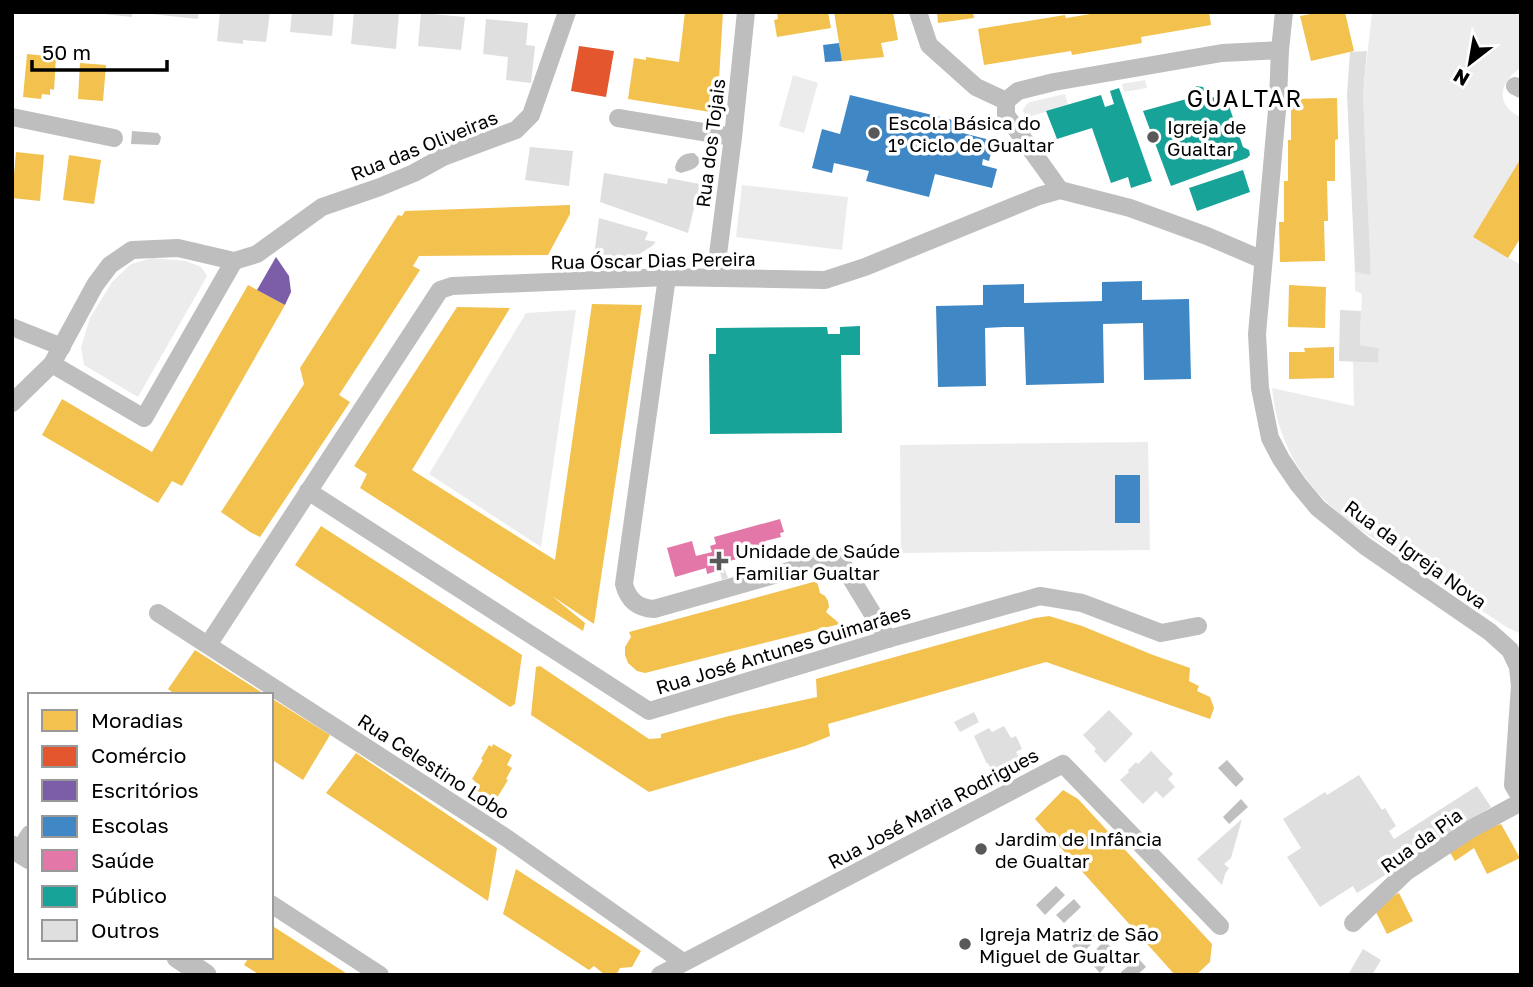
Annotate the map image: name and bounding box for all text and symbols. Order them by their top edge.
scale bar [32,28,166,72]
north arrow [1435,28,1505,98]
text: 50 m [42,39,91,65]
text: N [1449,64,1473,92]
street label: Rua dos Tojais [691,77,729,209]
district label: GUALTAR [1187,84,1303,112]
street label: Rua das Oliveiras [347,105,501,185]
place label: Escola Básica do 1º Ciclo de Gualtar [888,111,1055,156]
place label: Igreja de Gualtar [1167,115,1246,160]
marker: Escola Básica do 1º Ciclo de Gualtar [866,125,882,141]
marker: Igreja de Gualtar [1145,129,1161,145]
street label: Rua Óscar Dias Pereira [550,247,756,273]
street label: Rua da Igreja Nova [1341,495,1491,613]
place label: Unidade de Saúde Familiar Gualtar [735,539,900,584]
marker: Unidade de Saúde Familiar Gualtar [709,551,729,571]
street label: Rua José Antunes Guimarães [653,599,913,699]
legend [28,693,273,959]
text: Moradias [91,707,183,733]
street label: Rua Celestino Lobo [354,708,514,824]
text: Comércio [91,742,186,768]
street label: Rua José Maria Rodrigues [824,743,1042,873]
text: Escritórios [91,777,199,803]
street label: Rua da Pia [1376,803,1466,877]
text: Escolas [91,812,169,838]
place label: Jardim de Infância de Gualtar [995,827,1162,872]
marker: Jardim de Infância de Gualtar [973,841,989,857]
text: Saúde [91,847,154,873]
text: Público [91,882,167,908]
text: Outros [91,917,159,943]
place label: Igreja Matriz de São Miguel de Gualtar [979,922,1159,967]
marker: Igreja Matriz de São Miguel de Gualtar [957,936,973,952]

